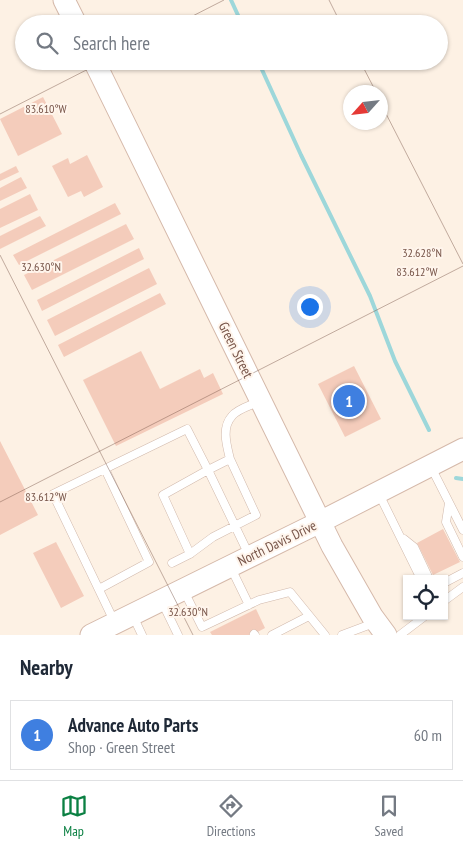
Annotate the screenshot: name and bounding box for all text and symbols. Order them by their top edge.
search box [15,15,448,70]
icon: search [33,29,61,57]
text: Search here [73,31,150,55]
north arrow [343,85,388,130]
text: 83.610°W [25,101,67,116]
text: 32.628°N [402,245,442,260]
text: 32.630°N [21,259,61,274]
text: 83.612°W [396,264,438,279]
your location [297,294,323,320]
street label: Green Street [215,319,257,381]
pin: 1 [333,382,365,420]
text: 83.612°W [25,489,67,504]
street label: North Davis Drive [235,516,319,570]
map controls [403,575,448,620]
button: locate [403,575,448,620]
text: 32.630°N [168,604,208,619]
text: Nearby [20,654,73,681]
text: Advance Auto Parts [68,713,198,737]
text: 1 [33,725,41,745]
text: 60 m [414,725,442,745]
text: Shop · Green Street [68,737,175,757]
tab: Map [60,792,88,840]
tab: Directions [207,792,255,840]
tab: Saved [375,792,403,840]

